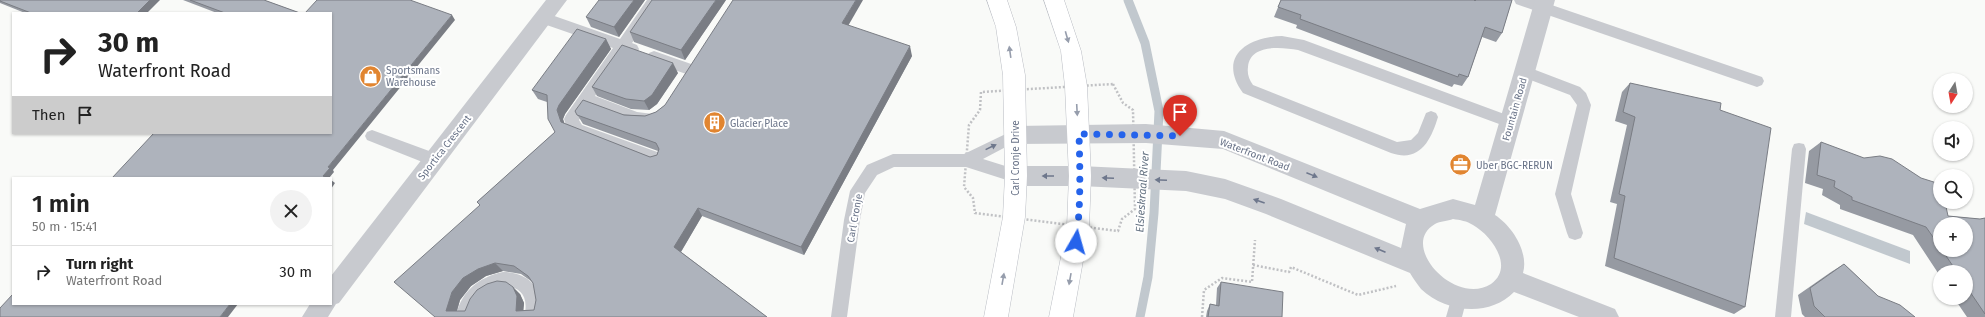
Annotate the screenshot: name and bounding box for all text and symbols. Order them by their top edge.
text: 30 m [98,26,159,59]
icon: right [32,28,84,80]
one-way arrow [1064,31,1070,43]
one-way arrow [1007,46,1013,58]
text: Waterfront Road [98,60,231,82]
shop icon: Sportsmans Warehouse [357,63,383,89]
place label: Sportsmans Warehouse [386,65,440,89]
north arrow [1933,73,1973,113]
map controls [1933,73,1973,305]
street label: Fountain Road [1500,76,1530,142]
pin [1163,95,1197,136]
icon: arrive [1169,101,1191,123]
icon: arrive [74,104,96,126]
one-way arrow [1074,104,1081,116]
text: Then [32,106,66,124]
building icon: Glacier Place [702,110,728,136]
street label: Sportica Crescent [416,113,474,182]
place label: Glacier Place [730,118,788,130]
street label: Carl Cronje Drive [1010,120,1022,196]
button: sound [1933,121,1973,161]
street label: Waterfront Road [1218,136,1291,174]
one-way arrow [985,144,997,150]
water label: Elsieskraal River [1133,150,1152,233]
office icon: Uber BGC-RERUN [1447,152,1473,178]
place label: Uber BGC-RERUN [1476,160,1553,172]
button: search [1933,169,1973,209]
one-way arrow [1041,173,1054,179]
one-way arrow [1306,173,1318,179]
one-way arrow [1102,174,1114,181]
one-way arrow [1155,176,1167,183]
text: 1 min [32,190,90,218]
button: close [270,190,312,232]
street label: Carl Cronje [845,193,865,244]
one-way arrow [1253,198,1265,204]
button: + [1933,217,1973,257]
text: 50 m · 15:41 [32,219,97,234]
position arrow [1055,221,1097,263]
one-way arrow [1374,247,1385,253]
text: Turn right [66,255,133,273]
icon: right [32,261,54,283]
text: 30 m [279,263,312,281]
button: − [1933,265,1973,305]
text: Waterfront Road [66,273,162,288]
one-way arrow [1000,273,1006,285]
one-way arrow [1066,273,1072,286]

